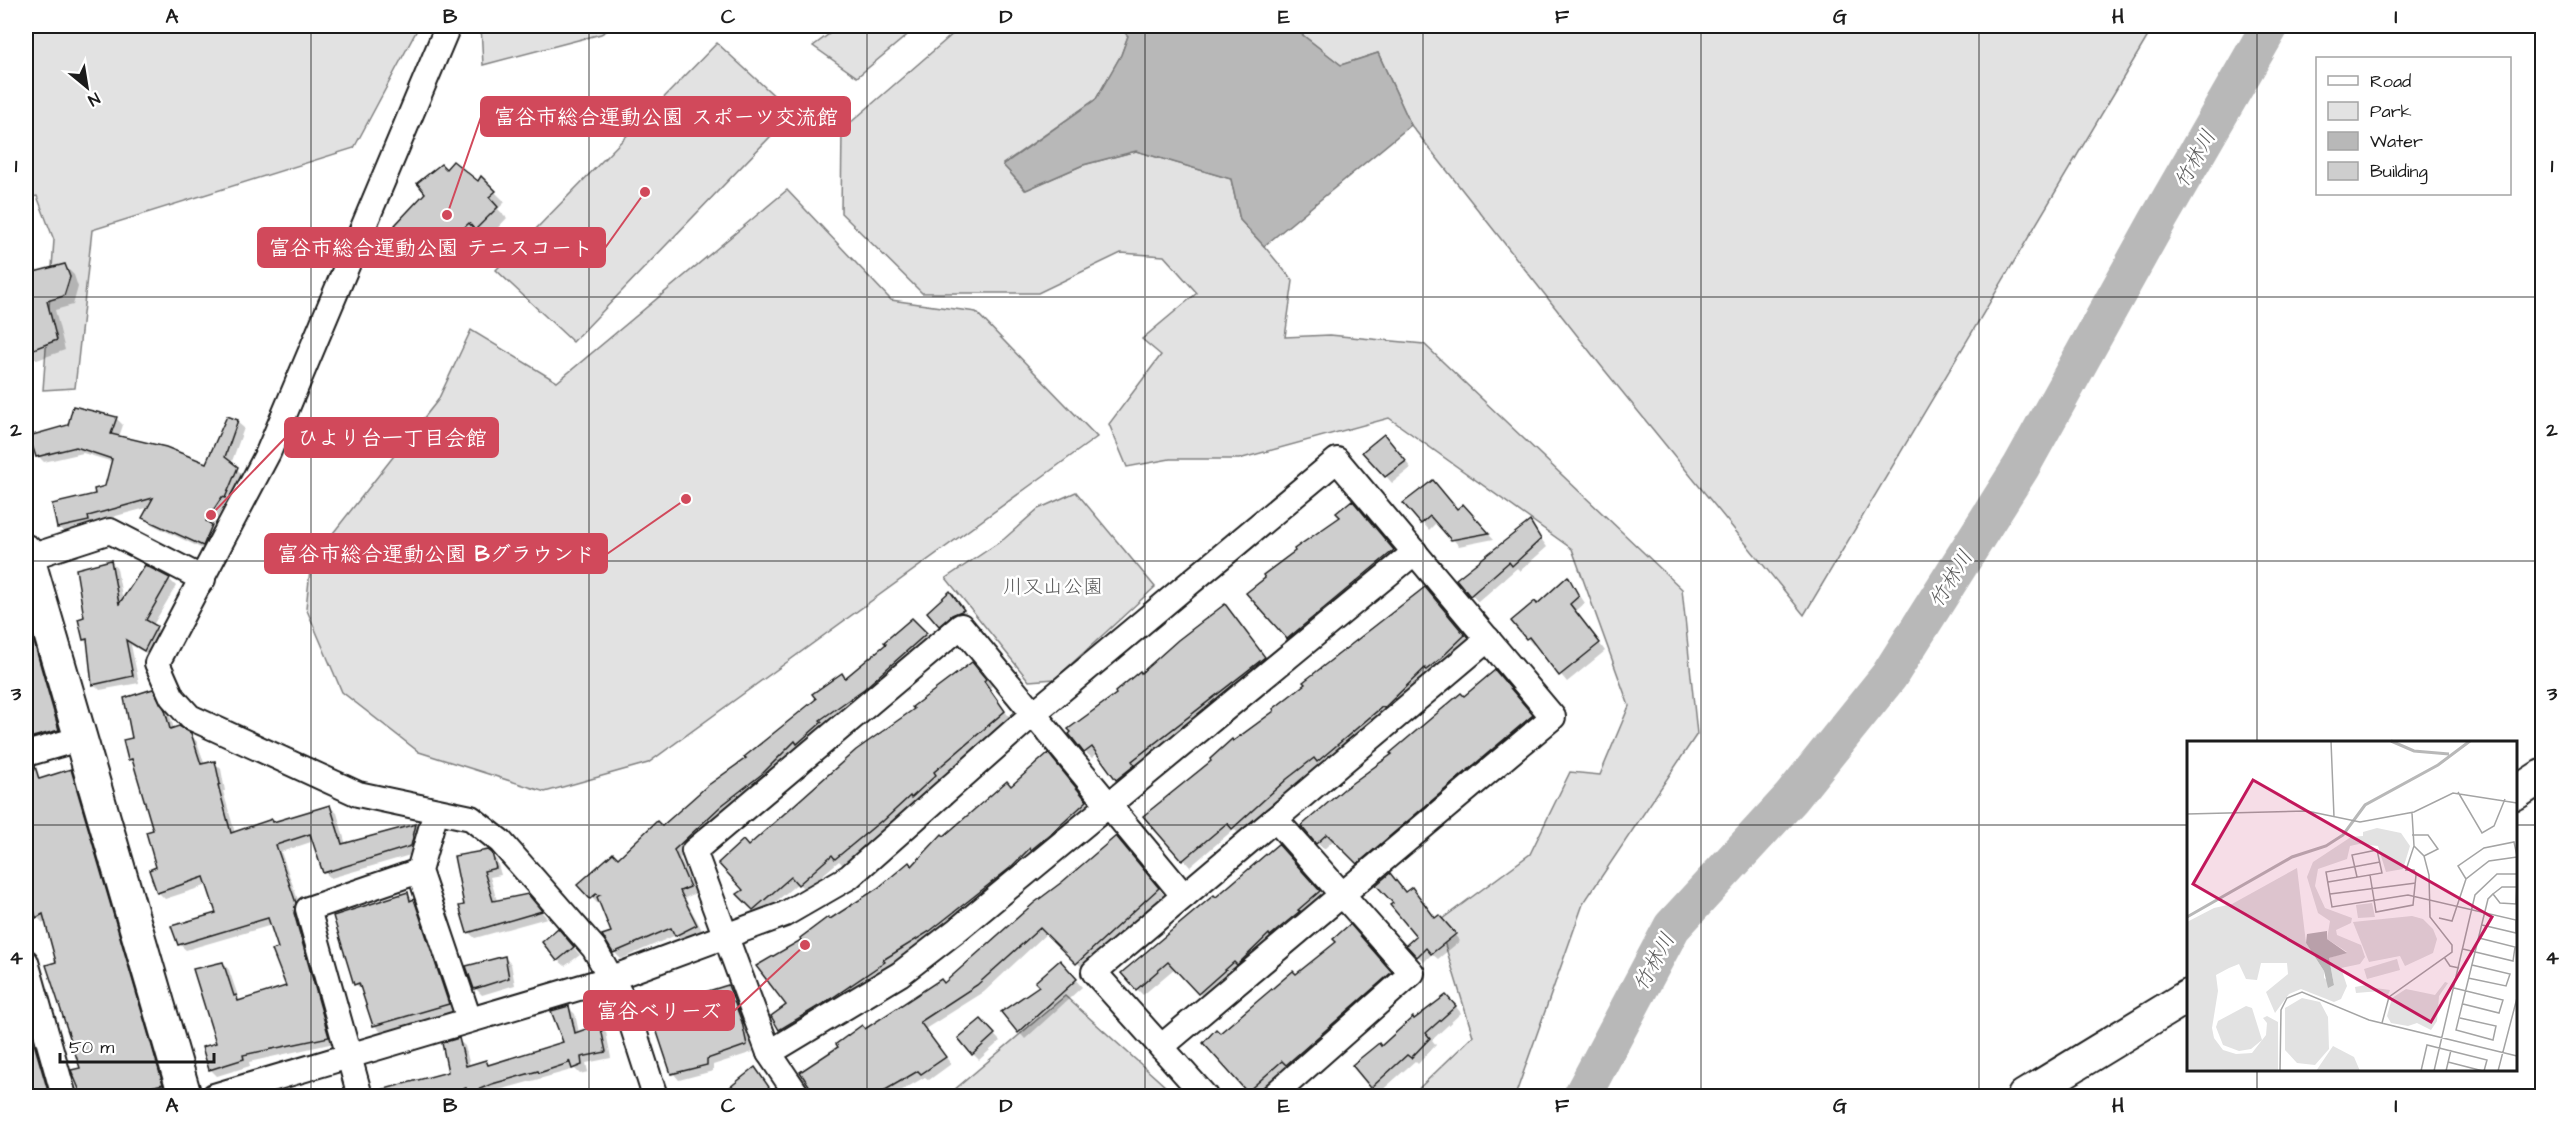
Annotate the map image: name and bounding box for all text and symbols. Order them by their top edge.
text: A [166,3,179,31]
text: B [443,3,458,31]
text: C [721,3,736,31]
text: D [1000,3,1013,31]
text: E [1278,3,1290,31]
text: F [1555,3,1570,31]
text: G [1833,3,1847,31]
text: H [2112,3,2124,31]
text: I [2394,3,2398,31]
north arrow [57,57,117,117]
legend [2316,57,2511,195]
text: Road [2370,69,2411,94]
text: N [84,87,104,111]
callout: 富谷市総合運動公園 スポーツ交流館 [481,97,850,136]
text: Park [2370,99,2412,124]
text: 富谷市総合運動公園 スポーツ交流館 [494,103,838,132]
water label: 竹林川 [2167,124,2223,194]
text: Water [2370,129,2423,154]
text: 1 [15,152,18,180]
text: 1 [2551,152,2554,180]
text: Building [2370,159,2428,185]
callout: 富谷市総合運動公園 テニスコート [258,228,605,267]
text: 富谷市総合運動公園 テニスコート [269,234,593,263]
text: 2 [9,416,22,444]
text: 2 [2545,416,2558,444]
callout: ひより台一丁目会館 [285,418,498,457]
text: ひより台一丁目会館 [297,424,487,453]
callout: 富谷市総合運動公園 Bグラウンド [265,534,607,573]
text: 富谷市総合運動公園 Bグラウンド [277,540,595,569]
water label: 竹林川 [1922,545,1980,613]
park label: 川又山公園 [1003,573,1103,601]
text: 3 [10,680,22,708]
text: 3 [2546,680,2558,708]
inset map [2187,741,2517,1071]
water label: 竹林川 [1626,927,1682,997]
text: 4 [9,944,23,972]
text: 4 [2545,944,2559,972]
callout: 富谷ベリーズ [584,991,734,1030]
text: 富谷ベリーズ [597,997,721,1026]
scale bar [60,1026,214,1064]
text: 50 m [69,1035,114,1060]
text: A [166,1092,179,1120]
text: B [443,1092,458,1120]
text: C [721,1092,736,1120]
text: D [1000,1092,1013,1120]
text: E [1278,1092,1290,1120]
text: F [1555,1092,1570,1120]
text: G [1833,1092,1847,1120]
text: H [2112,1092,2124,1120]
text: I [2394,1092,2398,1120]

